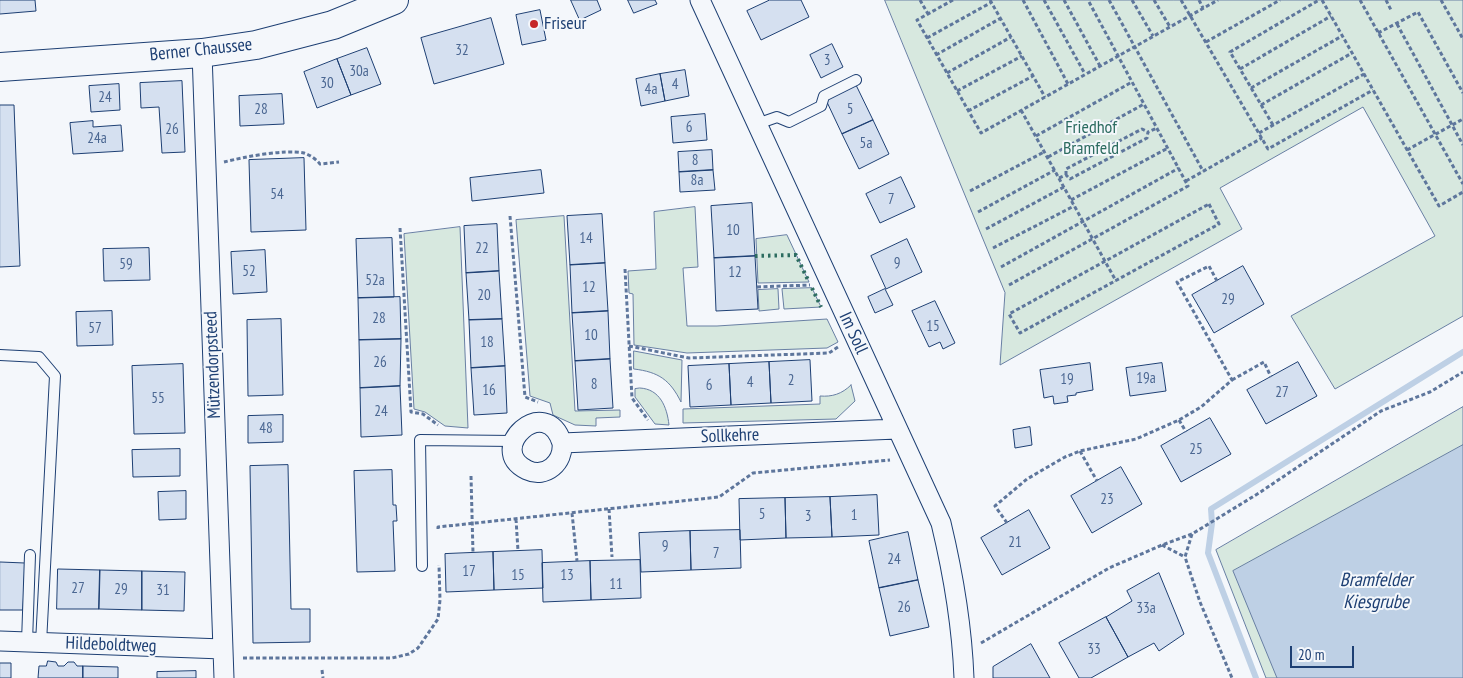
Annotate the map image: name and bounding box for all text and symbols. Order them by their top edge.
place label: Friseur [544,13,587,35]
marker: Friseur [528,18,540,30]
street label: Berner Chaussee [149,34,253,66]
house number: 32 [455,42,469,60]
house number: 3 [824,52,830,70]
house number: 30a [349,63,369,81]
house number: 30 [320,75,334,93]
house number: 4 [672,76,678,94]
house number: 4a [645,81,657,99]
house number: 24 [98,89,112,107]
house number: 28 [254,101,268,119]
house number: 5 [847,101,853,119]
park label: Friedhof Bramfeld [1063,117,1119,160]
house number: 6 [686,119,692,137]
house number: 26 [165,121,179,139]
house number: 24a [87,130,107,148]
house number: 5a [860,135,872,153]
house number: 8 [692,152,698,170]
house number: 8a [691,172,703,190]
house number: 54 [270,186,284,204]
house number: 7 [888,191,894,209]
house number: 10 [726,222,740,240]
house number: 14 [579,230,593,248]
house number: 22 [475,240,489,258]
house number: 9 [894,255,900,273]
house number: 59 [119,256,133,274]
house number: 52 [242,263,256,281]
house number: 12 [728,264,742,282]
house number: 52a [365,272,385,290]
house number: 12 [582,279,596,297]
house number: 20 [477,287,491,305]
house number: 29 [1221,291,1235,309]
street label: Im Soll [834,309,872,357]
house number: 28 [372,310,386,328]
street label: Mützendorpsteed [200,311,226,419]
house number: 15 [926,318,940,336]
house number: 57 [88,320,102,338]
house number: 10 [584,327,598,345]
house number: 18 [480,334,494,352]
house number: 26 [373,354,387,372]
house number: 19a [1136,370,1156,388]
house number: 19 [1060,371,1074,389]
house number: 2 [788,372,794,390]
house number: 4 [747,374,753,392]
house number: 8 [591,376,597,394]
house number: 6 [706,377,712,395]
house number: 16 [482,382,496,400]
house number: 27 [1275,384,1289,402]
house number: 55 [151,390,165,408]
house number: 24 [374,403,388,421]
house number: 48 [259,420,273,438]
street label: Sollkehre [700,424,760,448]
house number: 25 [1189,441,1203,459]
house number: 23 [1100,491,1114,509]
house number: 5 [759,506,765,524]
house number: 1 [851,507,857,525]
house number: 3 [805,508,811,526]
house number: 21 [1008,534,1022,552]
house number: 9 [662,538,668,556]
house number: 7 [713,545,719,563]
house number: 24 [887,551,901,569]
house number: 17 [462,563,476,581]
house number: 15 [511,567,525,585]
house number: 13 [560,567,574,585]
water label: Bramfelder Kiesgrube [1340,570,1412,614]
house number: 11 [609,576,623,594]
house number: 27 [71,580,85,598]
house number: 29 [114,581,128,599]
house number: 31 [156,582,170,600]
house number: 26 [897,599,911,617]
house number: 33a [1136,600,1156,618]
street label: Hildeboldtweg [65,633,157,657]
scale bar [1293,636,1357,668]
house number: 33 [1087,641,1101,659]
text: 20 m [1298,645,1324,664]

